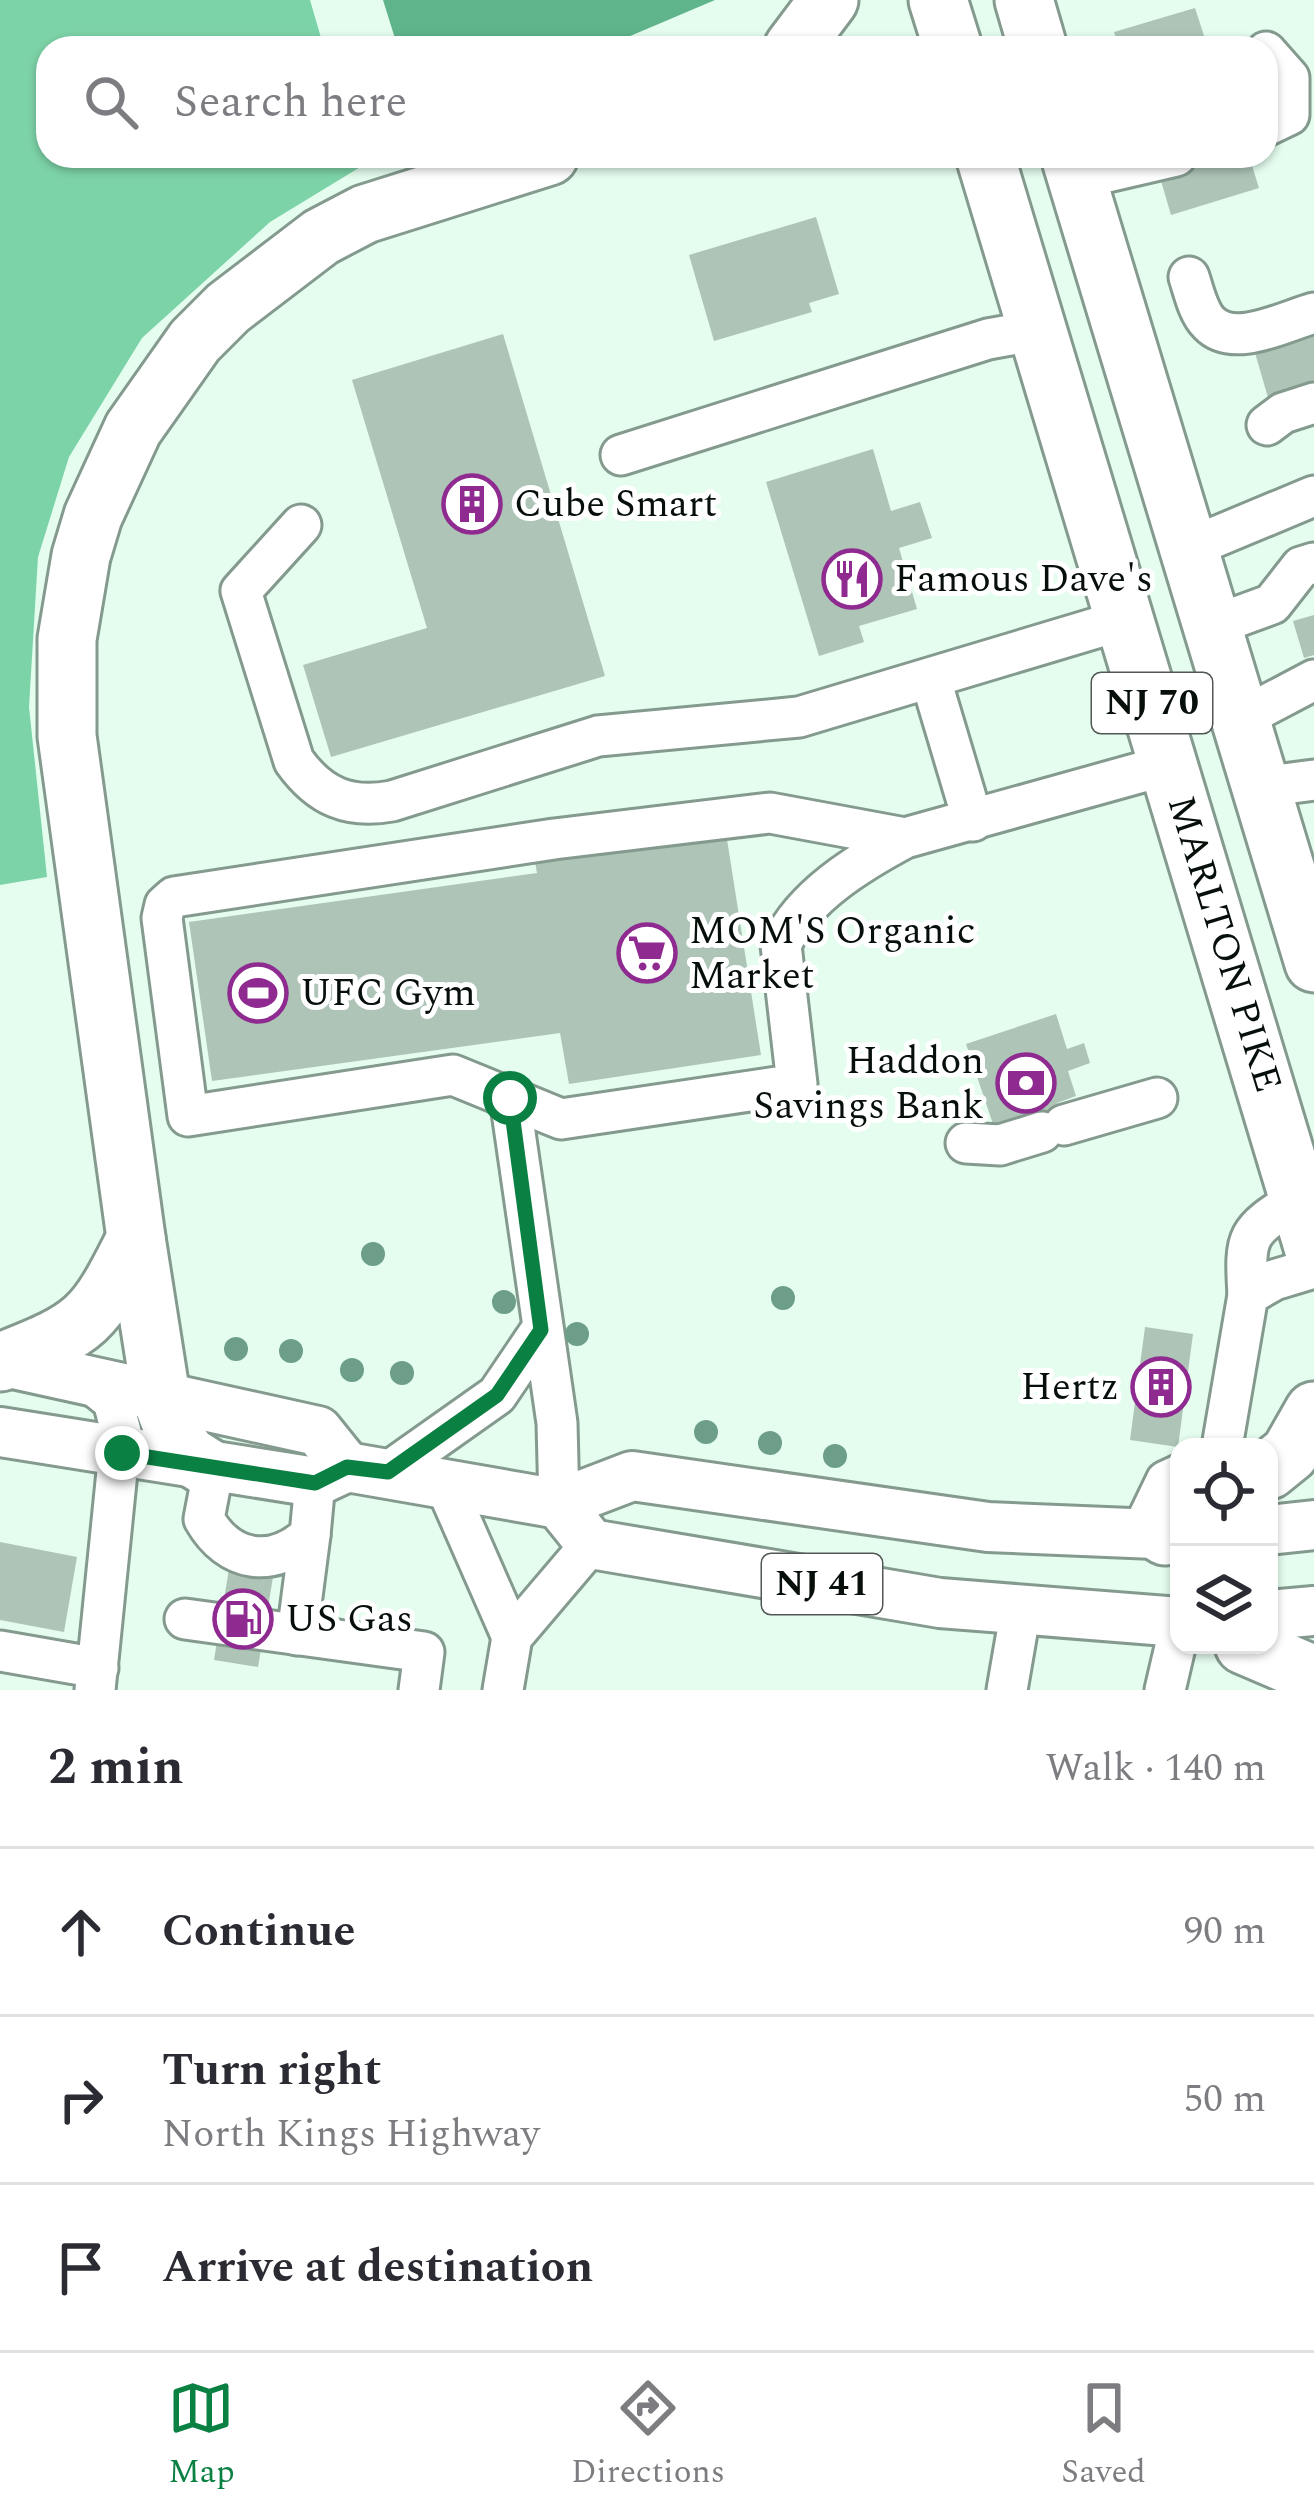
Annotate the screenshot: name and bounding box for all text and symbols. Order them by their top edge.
search box [36,36,1278,168]
text: Search here [174,68,407,137]
icon: search [78,69,144,135]
building icon: Cube Smart [441,473,503,535]
place label: Cube Smart [514,475,717,534]
restaurant icon: Famous Dave's [821,548,883,610]
place label: Famous Dave's [894,550,1153,609]
road number: NJ 70 [1092,673,1212,733]
street label: MARLTON PIKE [1151,788,1297,1100]
place label: MOM'S Organic Market [689,902,975,1006]
supermarket icon: MOM'S Organic Market [616,922,678,984]
sports icon: UFC Gym [227,962,289,1024]
place label: UFC Gym [300,964,476,1023]
place label: Haddon Savings Bank [753,1032,984,1136]
bank icon: Haddon Savings Bank [995,1052,1057,1114]
route start [483,1071,537,1125]
building icon: Hertz [1130,1356,1192,1418]
place label: Hertz [1020,1358,1119,1417]
route end [95,1426,149,1480]
map controls [1170,1438,1278,1654]
button: locate [1170,1438,1278,1546]
button: layers [1170,1546,1278,1654]
road number: NJ 41 [762,1554,882,1614]
fuel station icon: US Gas [212,1588,274,1650]
place label: US Gas [285,1590,413,1649]
text: 2 min [48,1729,184,1807]
text: Walk · 140 m [1045,1739,1266,1798]
text: Continue [162,1897,355,1966]
icon: ahead [48,1899,114,1965]
text: 90 m [1184,1902,1266,1961]
text: Turn right [162,2036,381,2105]
icon: right [48,2067,114,2133]
text: 50 m [1184,2070,1266,2129]
text: North Kings Highway [162,2105,540,2164]
text: Arrive at destination [162,2233,593,2302]
icon: arrive [48,2235,114,2301]
tab: Map [168,2375,235,2497]
tab: Directions [571,2375,725,2497]
tab: Saved [1061,2375,1146,2497]

